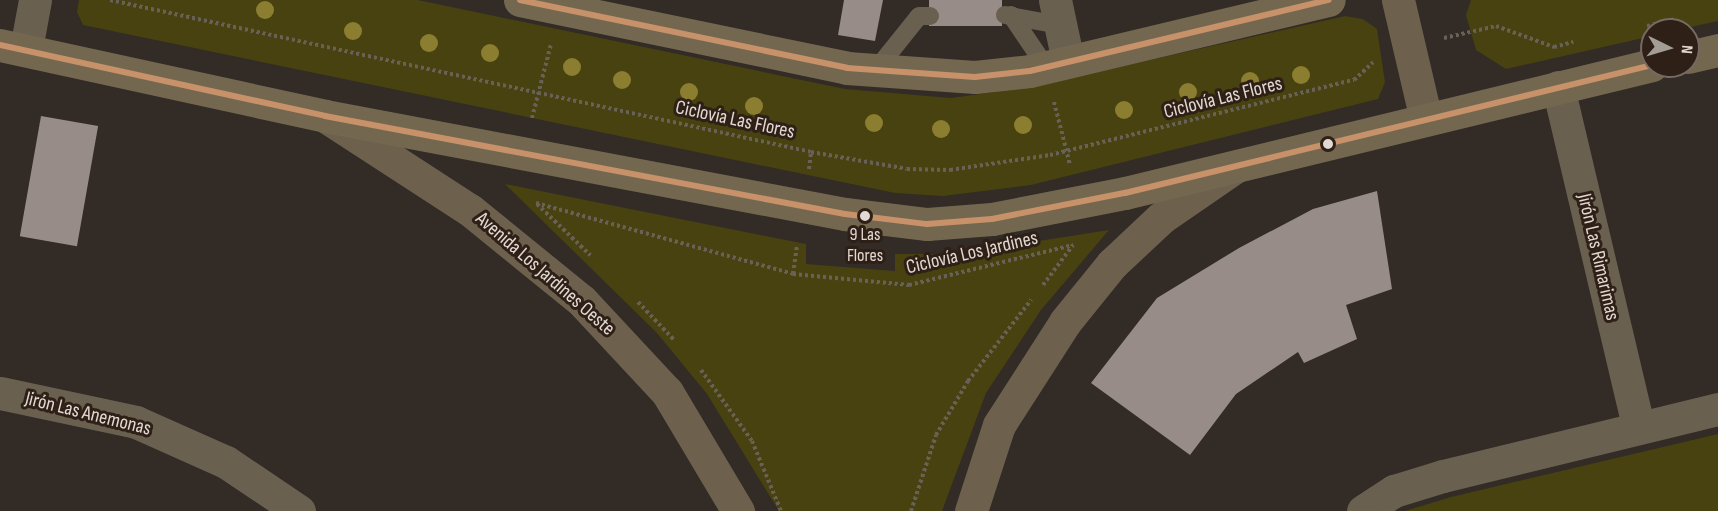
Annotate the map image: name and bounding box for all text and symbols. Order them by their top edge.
north arrow [1640,18,1700,78]
text: N [1677,44,1696,55]
street label: Ciclovía Las Flores [1161,72,1285,124]
street label: Ciclovía Las Flores [673,96,797,144]
unlabelled marker [1322,138,1334,150]
street label: Jirón Las Rimarimas [1572,191,1624,323]
street label: Avenida Los Jardines Oeste [470,207,620,341]
marker: 9 Las Flores [859,210,871,222]
place label: 9 Las Flores [847,225,883,268]
street label: Ciclovía Los Jardines [904,226,1040,280]
street label: Jirón Las Anemonas [23,387,153,441]

